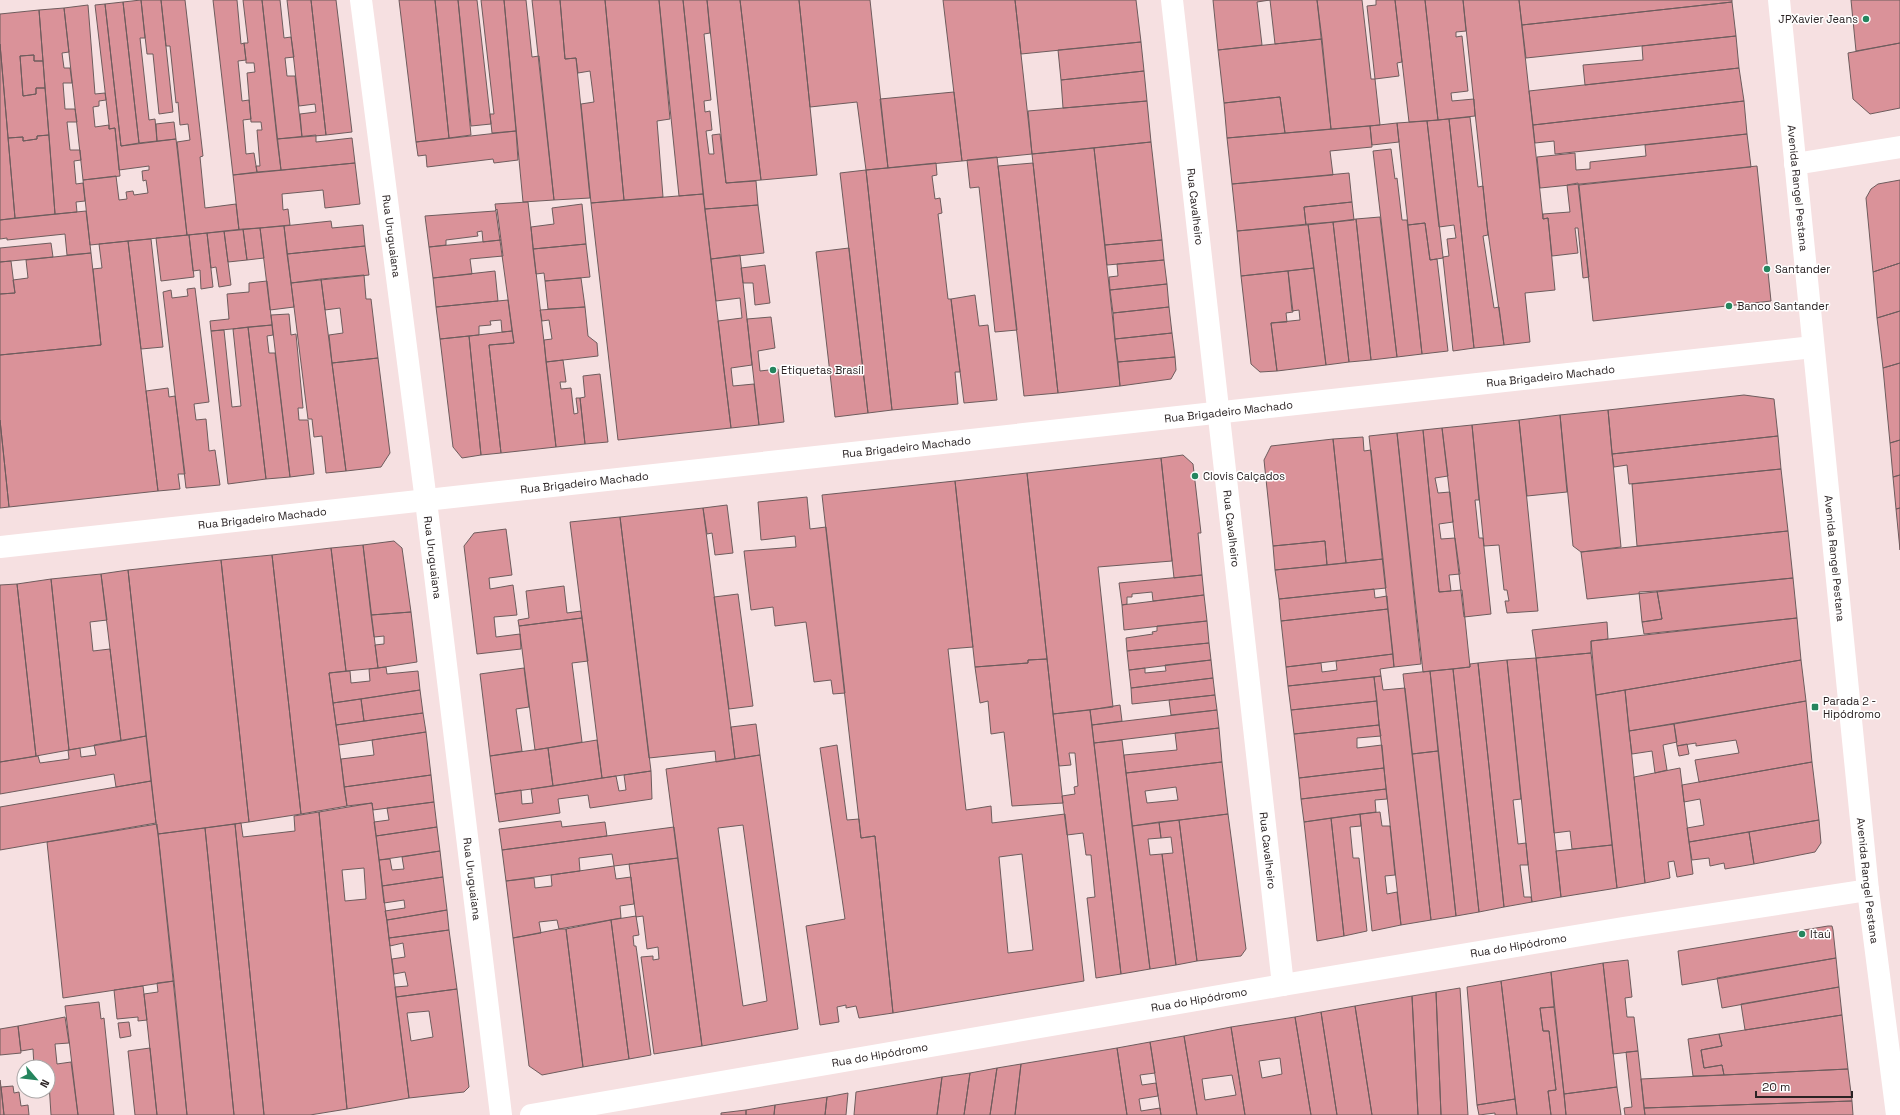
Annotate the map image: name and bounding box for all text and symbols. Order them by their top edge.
place label: JPXavier Jeans [1778,12,1858,26]
marker: JPXavier Jeans [1861,14,1871,24]
street label: Avenida Rangel Pestana [1785,124,1811,253]
street label: Rua Cavalheiro [1184,167,1207,246]
street label: Rua Uruguaiana [379,194,404,279]
place label: Santander [1775,262,1831,276]
marker: Santander [1762,264,1772,274]
place label: Banco Santander [1737,299,1829,313]
marker: Banco Santander [1724,301,1734,311]
street label: Rua Brigadeiro Machado [1486,362,1616,390]
place label: Etiquetas Brasil [781,363,864,377]
marker: Etiquetas Brasil [768,365,778,375]
street label: Rua Brigadeiro Machado [1164,397,1294,426]
street label: Rua Brigadeiro Machado [841,433,972,461]
street label: Rua Brigadeiro Machado [519,468,650,497]
place label: Clovis Calçados [1203,469,1285,483]
marker: Clovis Calçados [1190,471,1200,481]
street label: Rua Cavalheiro [1220,489,1243,568]
street label: Avenida Rangel Pestana [1822,494,1848,623]
street label: Rua Brigadeiro Machado [197,504,328,532]
street label: Rua Uruguaiana [421,515,445,600]
place label: Parada 2 - Hipódromo [1823,694,1881,721]
marker: Parada 2 - Hipódromo [1810,702,1820,712]
street label: Rua Cavalheiro [1257,811,1279,890]
street label: Avenida Rangel Pestana [1854,817,1882,945]
street label: Rua Uruguaiana [460,837,484,922]
place label: Itaú [1810,927,1831,941]
marker: Itaú [1797,929,1807,939]
street label: Rua do Hipódromo [1469,931,1568,960]
street label: Rua do Hipódromo [1150,984,1249,1015]
street label: Rua do Hipódromo [831,1039,929,1070]
north arrow [16,1059,56,1099]
scale bar [1756,1073,1852,1099]
text: N [37,1077,53,1090]
text: 20 m [1762,1079,1790,1095]

